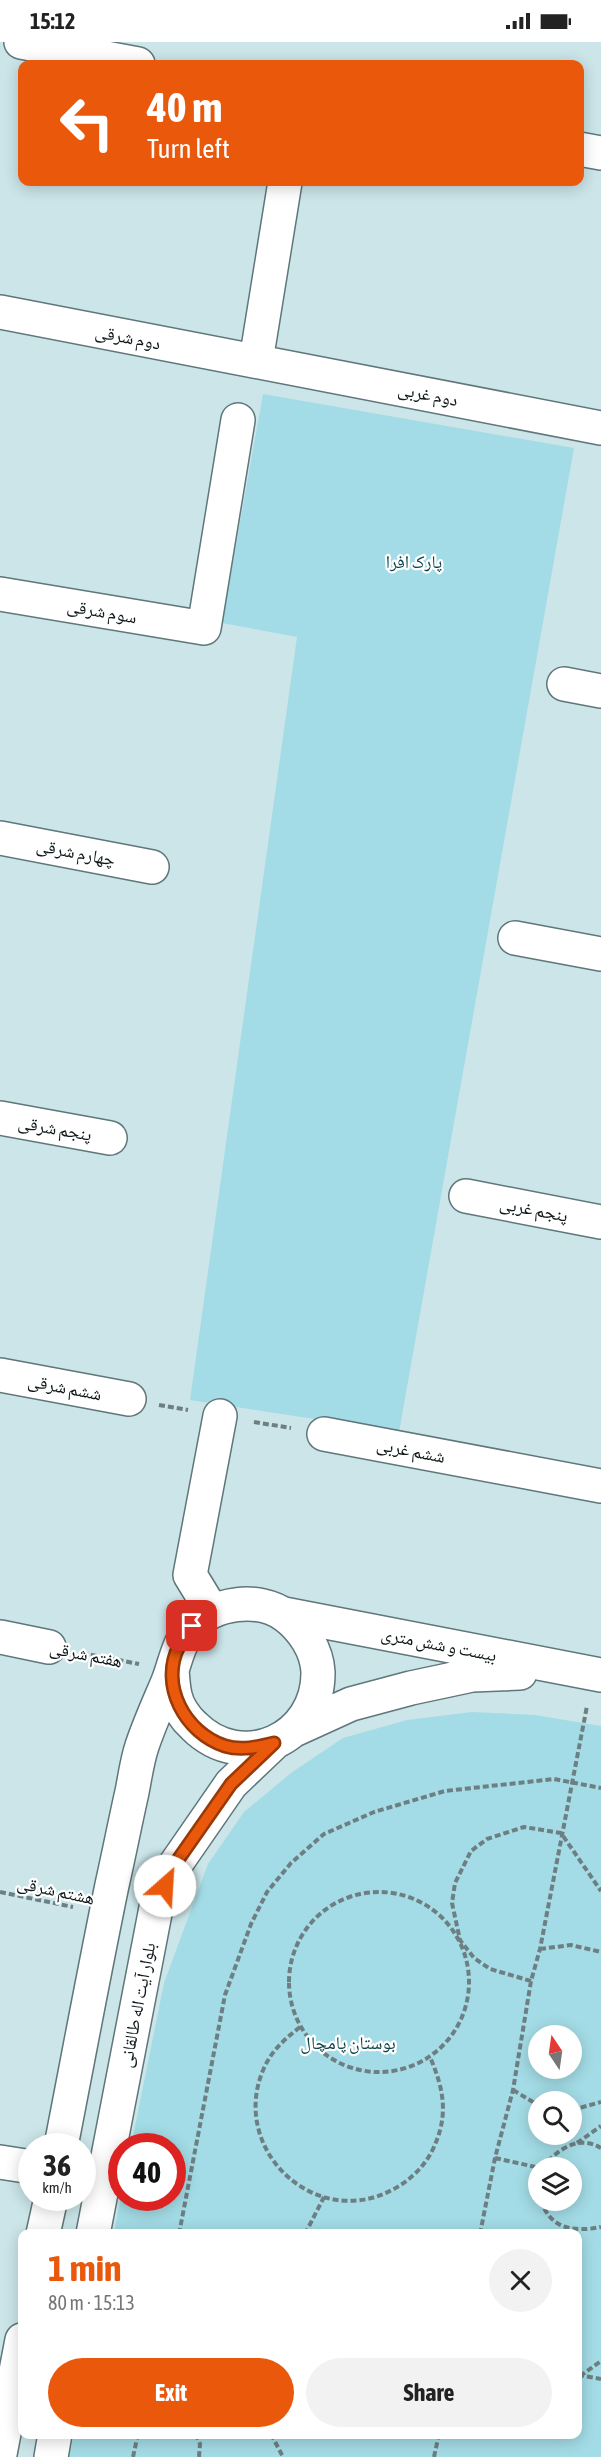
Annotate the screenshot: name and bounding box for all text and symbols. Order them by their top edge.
text: 15:12 [30,8,75,34]
text: 40 m [147,83,222,131]
icon: left [48,84,126,162]
text: Turn left [147,133,230,164]
street label: دوم شرقی [93,320,162,356]
street label: دوم غربی [396,378,460,412]
park label: پارک افرا [386,551,442,573]
street label: سوم شرقی [65,595,139,629]
street label: چهارم شرقی [34,834,117,872]
street label: پنجم شرقی [16,1111,93,1147]
street label: پنجم غربی [498,1192,570,1228]
street label: ششم شرقی [26,1370,104,1406]
street label: ششم غربی [375,1433,447,1469]
pin [166,1600,217,1651]
icon: arrive [175,1609,208,1642]
street label: بیست و شش متری [379,1623,499,1666]
street label: هفتم شرقی [47,1637,124,1673]
position arrow [133,1854,197,1918]
street label: هشتم شرقی [15,1872,97,1910]
street label: بلوار آیت اله طالقانی [115,1941,160,2069]
north arrow [528,2025,582,2079]
map controls [528,2025,582,2211]
park label: بوستان پامچال [300,2032,396,2054]
button: search [528,2091,582,2145]
speed limit sign: 40 [108,2133,186,2211]
text: 36 [43,2148,71,2182]
button: layers [528,2157,582,2211]
text: km/h [42,2179,72,2196]
text: 1 min [48,2247,122,2289]
button: close [489,2249,552,2312]
text: 80 m · 15:13 [48,2291,135,2314]
button: Exit [48,2358,294,2427]
button: Share [306,2358,552,2427]

